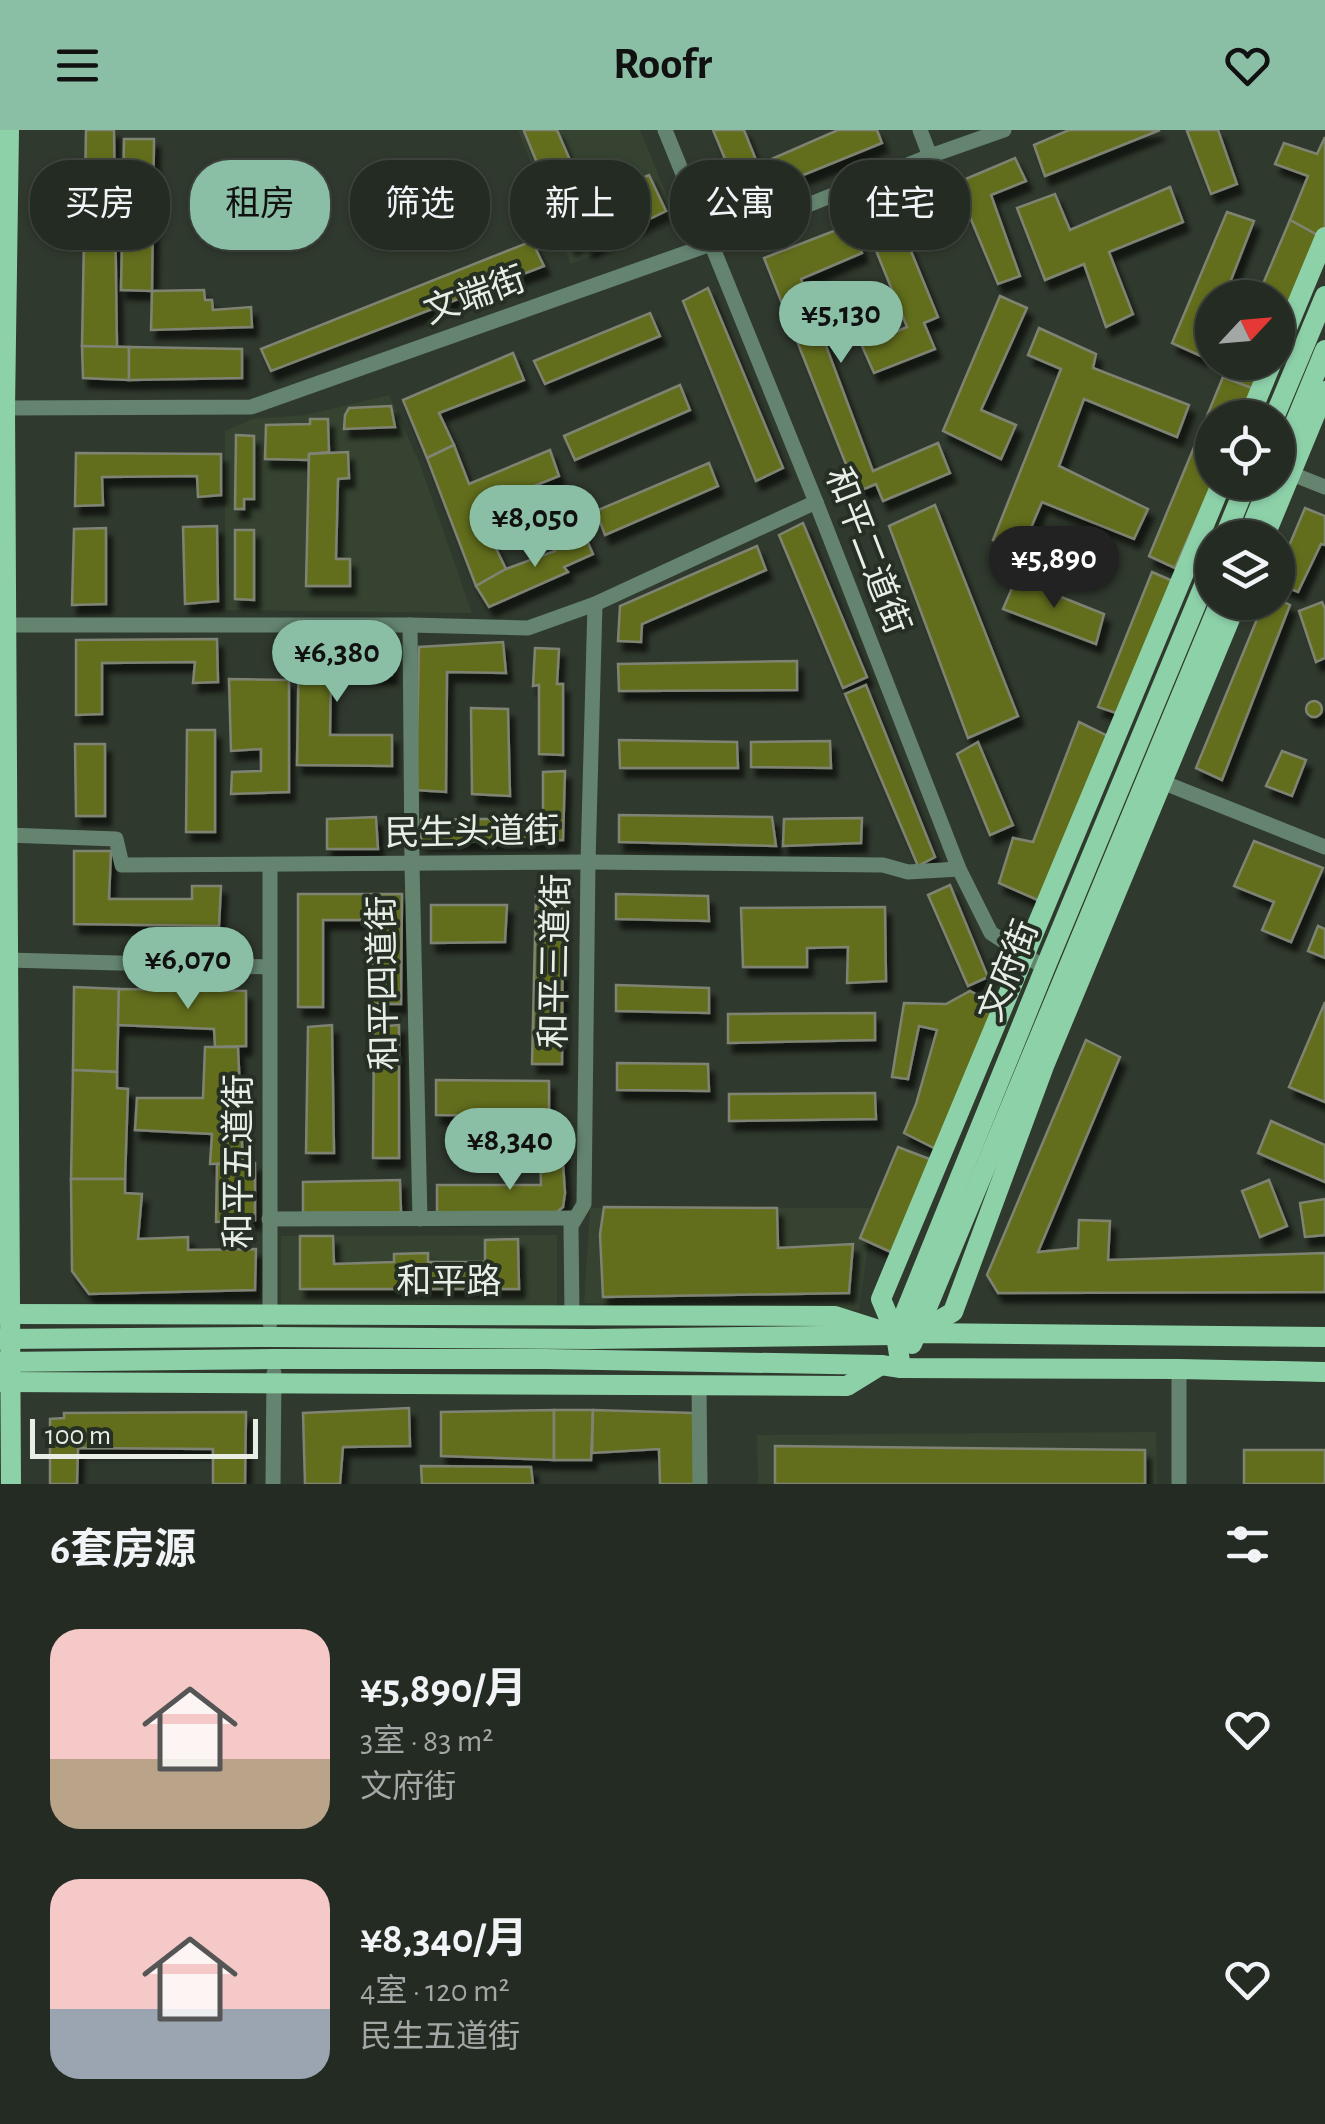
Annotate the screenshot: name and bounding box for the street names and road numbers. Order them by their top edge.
street label: 文端街 [419,260,530,330]
street label: 和平二道街 [819,462,917,639]
street label: 民生头道街 [384,812,560,852]
street label: 和平三道街 [535,873,575,1049]
street label: 和平四道街 [363,895,403,1071]
street label: 文府街 [971,915,1045,1026]
street label: 和平五道街 [220,1073,257,1249]
street label: 和平路 [396,1263,502,1300]

